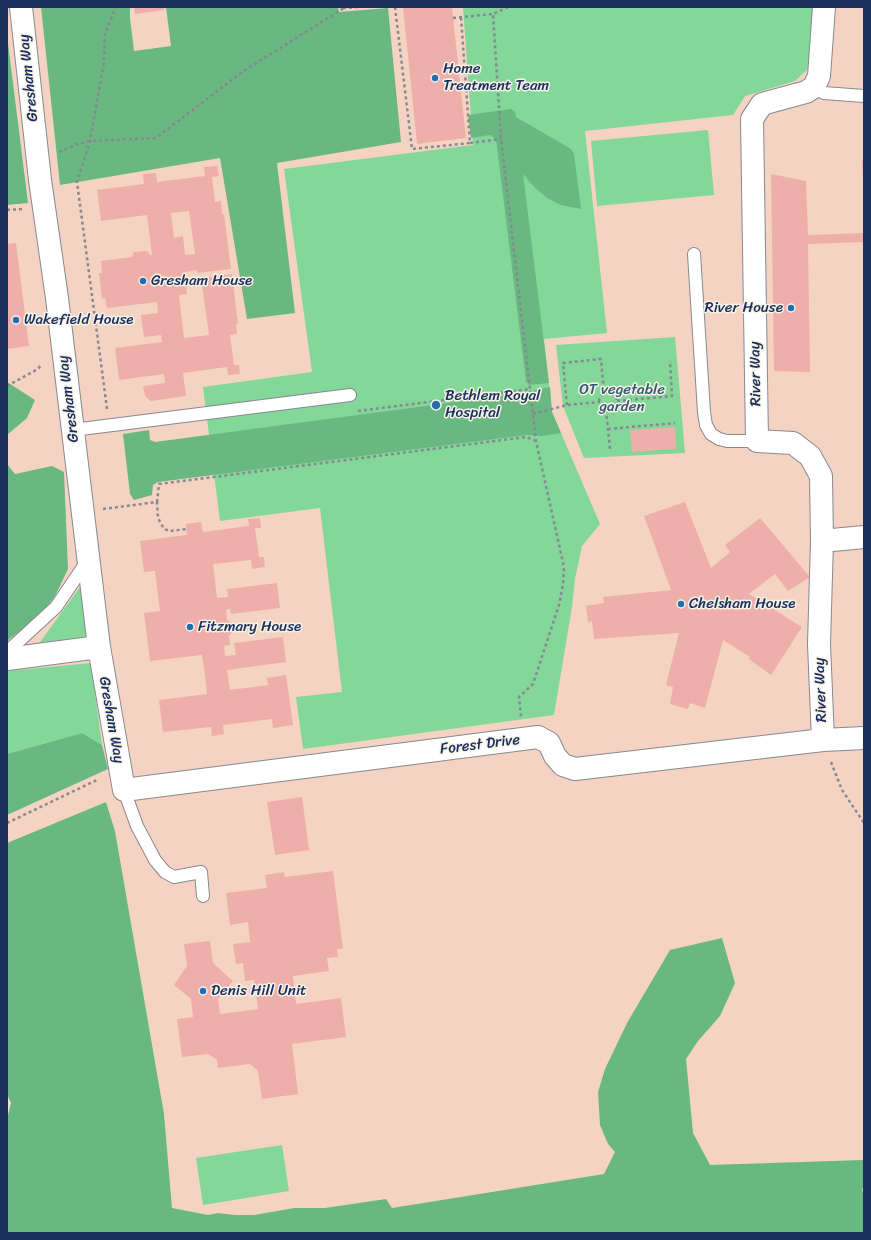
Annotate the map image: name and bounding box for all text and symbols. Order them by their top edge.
street label: Gresham Way [15,33,43,123]
place label: Home Treatment Team [443,60,549,95]
marker: Home Treatment Team [430,73,440,83]
place label: Gresham House [151,272,252,290]
marker: Gresham House [138,276,148,286]
place label: River House [705,299,783,317]
marker: River House [786,303,796,313]
place label: Wakefield House [24,311,134,329]
marker: Wakefield House [11,315,21,325]
street label: River Way [746,341,766,407]
street label: Gresham Way [55,354,83,444]
park label: OT vegetable garden [579,381,665,416]
place label: Bethlem Royal Hospital [445,387,540,422]
marker: Bethlem Royal Hospital [430,399,442,411]
place label: Chelsham House [689,595,796,613]
marker: Chelsham House [676,599,686,609]
place label: Fitzmary House [198,618,301,636]
marker: Fitzmary House [185,622,195,632]
street label: River Way [811,657,831,723]
street label: Gresham Way [95,675,127,765]
street label: Forest Drive [439,731,521,759]
place label: Denis Hill Unit [211,982,307,1000]
marker: Denis Hill Unit [198,986,208,996]

